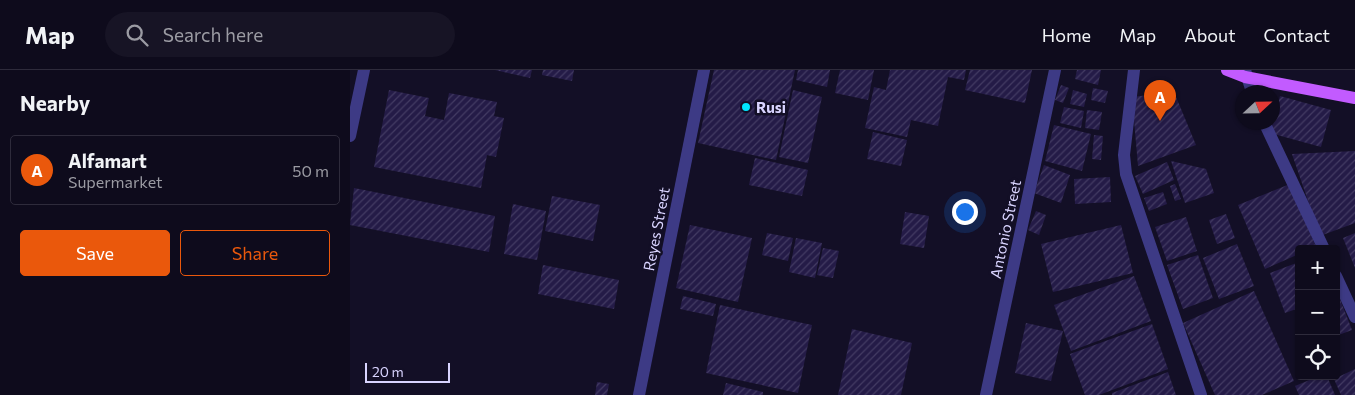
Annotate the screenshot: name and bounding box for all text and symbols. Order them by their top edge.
search box [105,12,455,57]
text: Map [25,20,75,49]
icon: search [123,21,151,49]
text: Search here [163,23,263,46]
text: Home [1042,24,1091,46]
text: Map [1119,24,1156,46]
text: About [1184,24,1236,46]
text: Contact [1264,24,1330,46]
pin: A [1144,80,1176,121]
north arrow [1235,85,1280,130]
text: Nearby [20,90,90,115]
place label: Rusi [756,98,786,116]
marker: Rusi [740,101,752,113]
text: Alfamart [68,149,147,172]
text: A [31,161,43,180]
text: 50 m [292,161,329,180]
text: Supermarket [68,172,163,191]
street label: Antonio Street [986,178,1024,280]
street label: Reyes Street [639,186,673,272]
your location [952,199,978,225]
button: Save [20,230,170,276]
button: Share [180,230,330,276]
map controls [1295,245,1340,380]
button: + [1295,245,1340,290]
button: − [1295,290,1340,335]
button: locate [1295,335,1340,380]
scale bar [365,360,450,383]
text: 20 m [372,363,404,380]

